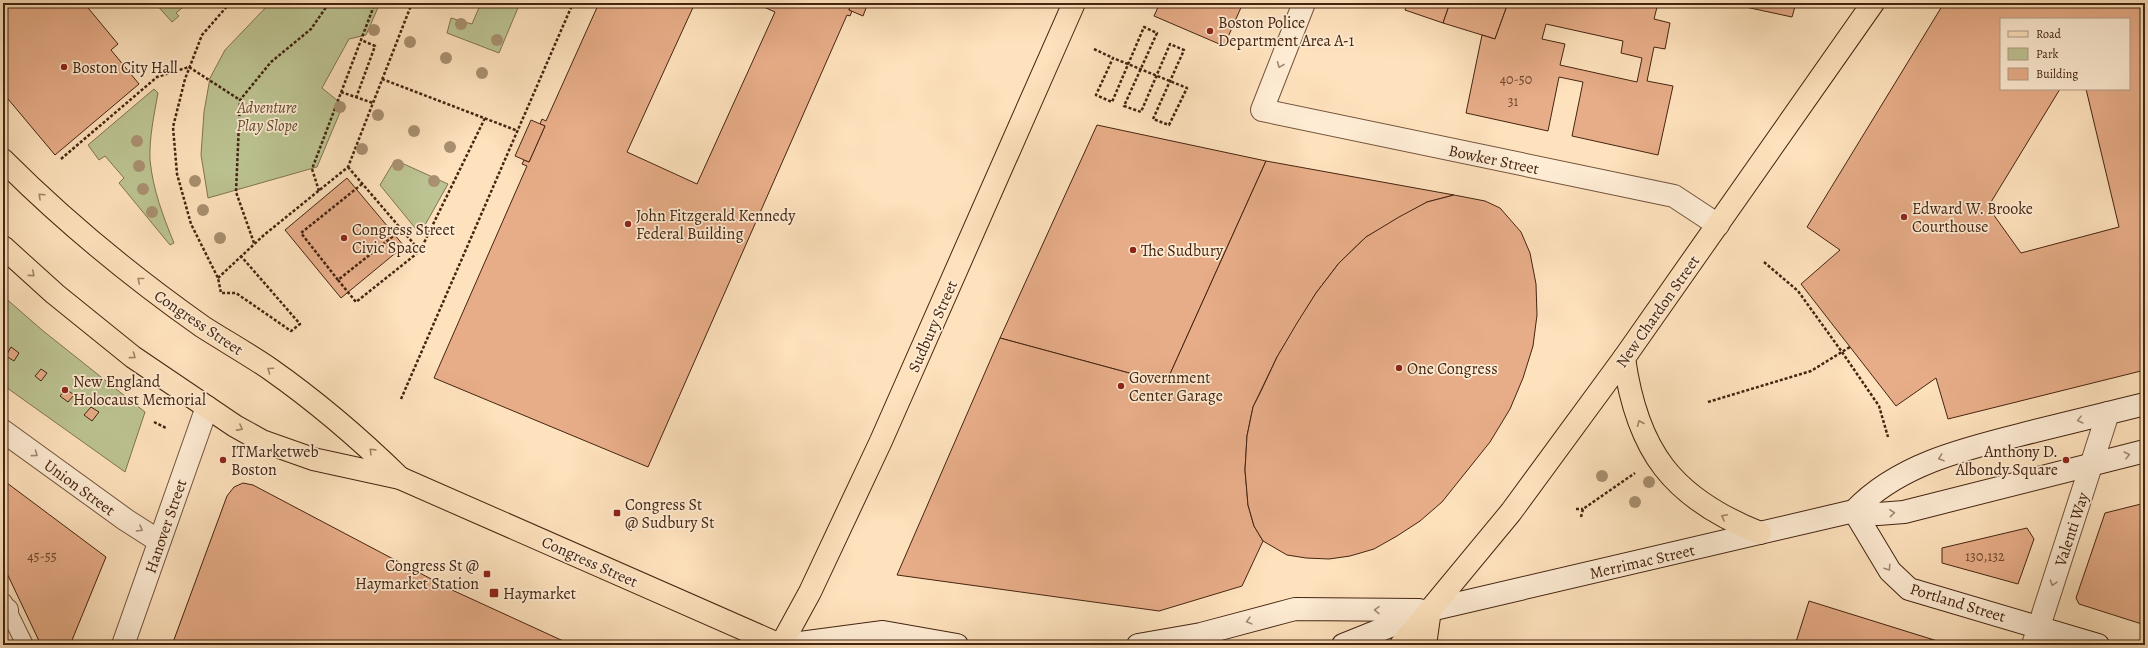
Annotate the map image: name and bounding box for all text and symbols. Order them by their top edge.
place label: Boston Police Department Area A-1 [1218,12,1355,52]
legend [2000,18,2130,90]
marker: Boston Police Department Area A-1 [1205,26,1215,36]
text: Road [2036,26,2062,42]
text: Park [2036,46,2059,62]
place label: Boston City Hall [72,57,178,79]
marker: Boston City Hall [59,62,69,72]
one-way arrow [1276,62,1284,69]
text: Building [2036,66,2078,82]
house number: 40-50 [1500,70,1532,89]
house number: 31 [1508,92,1519,111]
park label: Adventure Play Slope [236,97,298,137]
street label: Bowker Street [1447,140,1541,180]
one-way arrow [38,193,46,201]
place label: Edward W. Brooke Courthouse [1912,198,2033,238]
place label: John Fitzgerald Kennedy Federal Building [636,205,796,245]
marker: Edward W. Brooke Courthouse [1899,212,1909,222]
place label: Congress Street Civic Space [352,219,455,259]
marker: John Fitzgerald Kennedy Federal Building [623,219,633,229]
marker: Congress Street Civic Space [339,233,349,243]
place label: The Sudbury [1141,240,1224,262]
marker: The Sudbury [1128,245,1138,255]
street label: New Chardon Street [1611,251,1705,372]
one-way arrow [27,269,35,276]
street label: Sudbury Street [903,277,963,376]
one-way arrow [138,278,145,285]
street label: Congress Street [150,285,247,361]
one-way arrow [128,351,135,358]
place label: One Congress [1407,358,1498,380]
marker: One Congress [1394,363,1404,373]
one-way arrow [267,367,274,375]
place label: Government Center Garage [1129,367,1223,407]
place label: New England Holocaust Memorial [73,371,206,411]
marker: Government Center Garage [1116,381,1126,391]
marker: New England Holocaust Memorial [60,385,70,395]
one-way arrow [2077,415,2084,424]
one-way arrow [1636,419,1644,426]
one-way arrow [236,424,243,431]
place label: ITMarketweb Boston [231,441,319,481]
place label: Anthony D. Albondy Square [1955,441,2058,481]
one-way arrow [369,448,377,455]
one-way arrow [30,449,37,456]
one-way arrow [2124,452,2130,460]
one-way arrow [1938,453,1945,462]
street label: Union Street [39,454,119,521]
marker: ITMarketweb Boston [218,455,228,465]
marker: Anthony D. Albondy Square [2061,455,2071,465]
street label: Hanover Street [140,476,192,576]
street label: Valenti Way [2049,489,2095,570]
place label: Congress St @ Sudbury St [625,494,714,534]
marker: Congress St @ Sudbury St [612,508,622,518]
one-way arrow [1889,509,1895,518]
one-way arrow [1721,514,1729,522]
one-way arrow [136,525,143,532]
street label: Congress Street [538,531,641,593]
street label: Merrimac Street [1588,539,1697,585]
house number: 45-55 [27,547,57,566]
house number: 130,132 [1965,547,2005,566]
place label: Congress St @ Haymarket Station [355,555,479,595]
one-way arrow [1883,564,1891,571]
marker: Congress St @ Haymarket Station [482,569,492,579]
street label: Portland Street [1907,578,2008,628]
one-way arrow [2049,580,2058,587]
place label: Haymarket [503,583,576,605]
marker: Haymarket [488,587,500,599]
one-way arrow [1374,605,1380,614]
one-way arrow [1245,616,1252,625]

